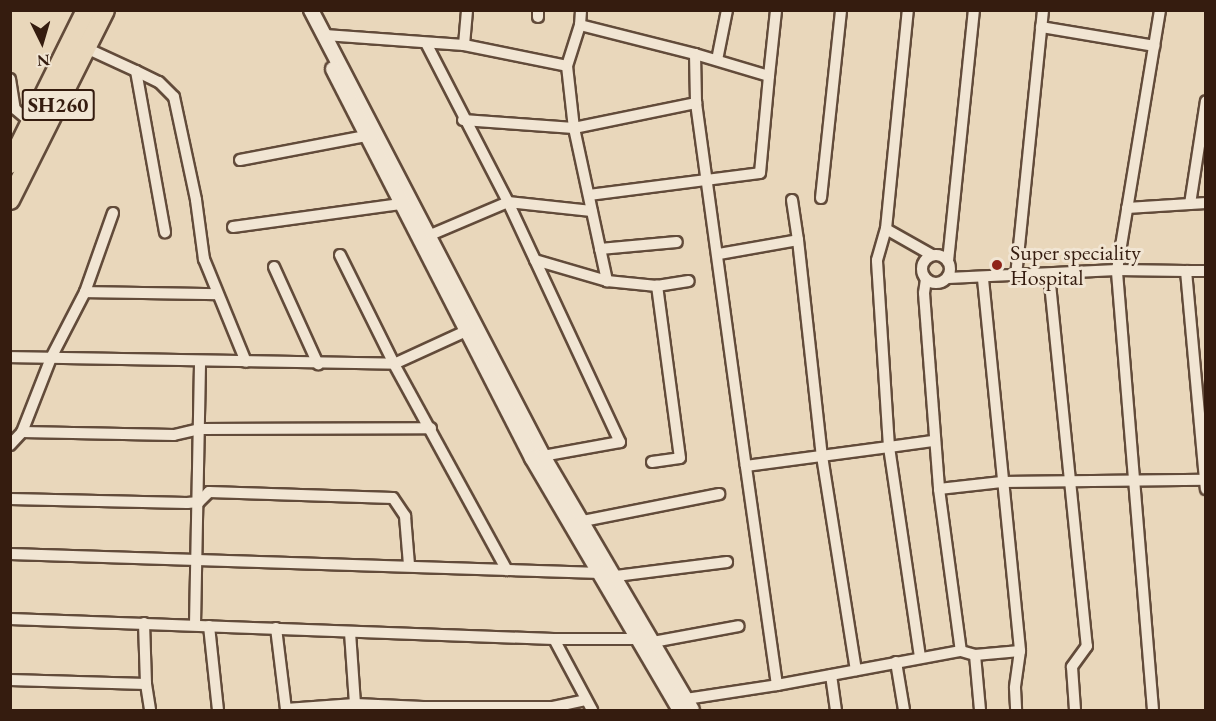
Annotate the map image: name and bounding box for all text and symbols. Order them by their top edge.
north arrow [12,12,72,72]
text: N [36,49,51,71]
road number: SH260 [20,87,96,123]
place label: Super speciality Hospital [1010,239,1141,290]
marker: Super speciality Hospital [988,256,1006,274]

